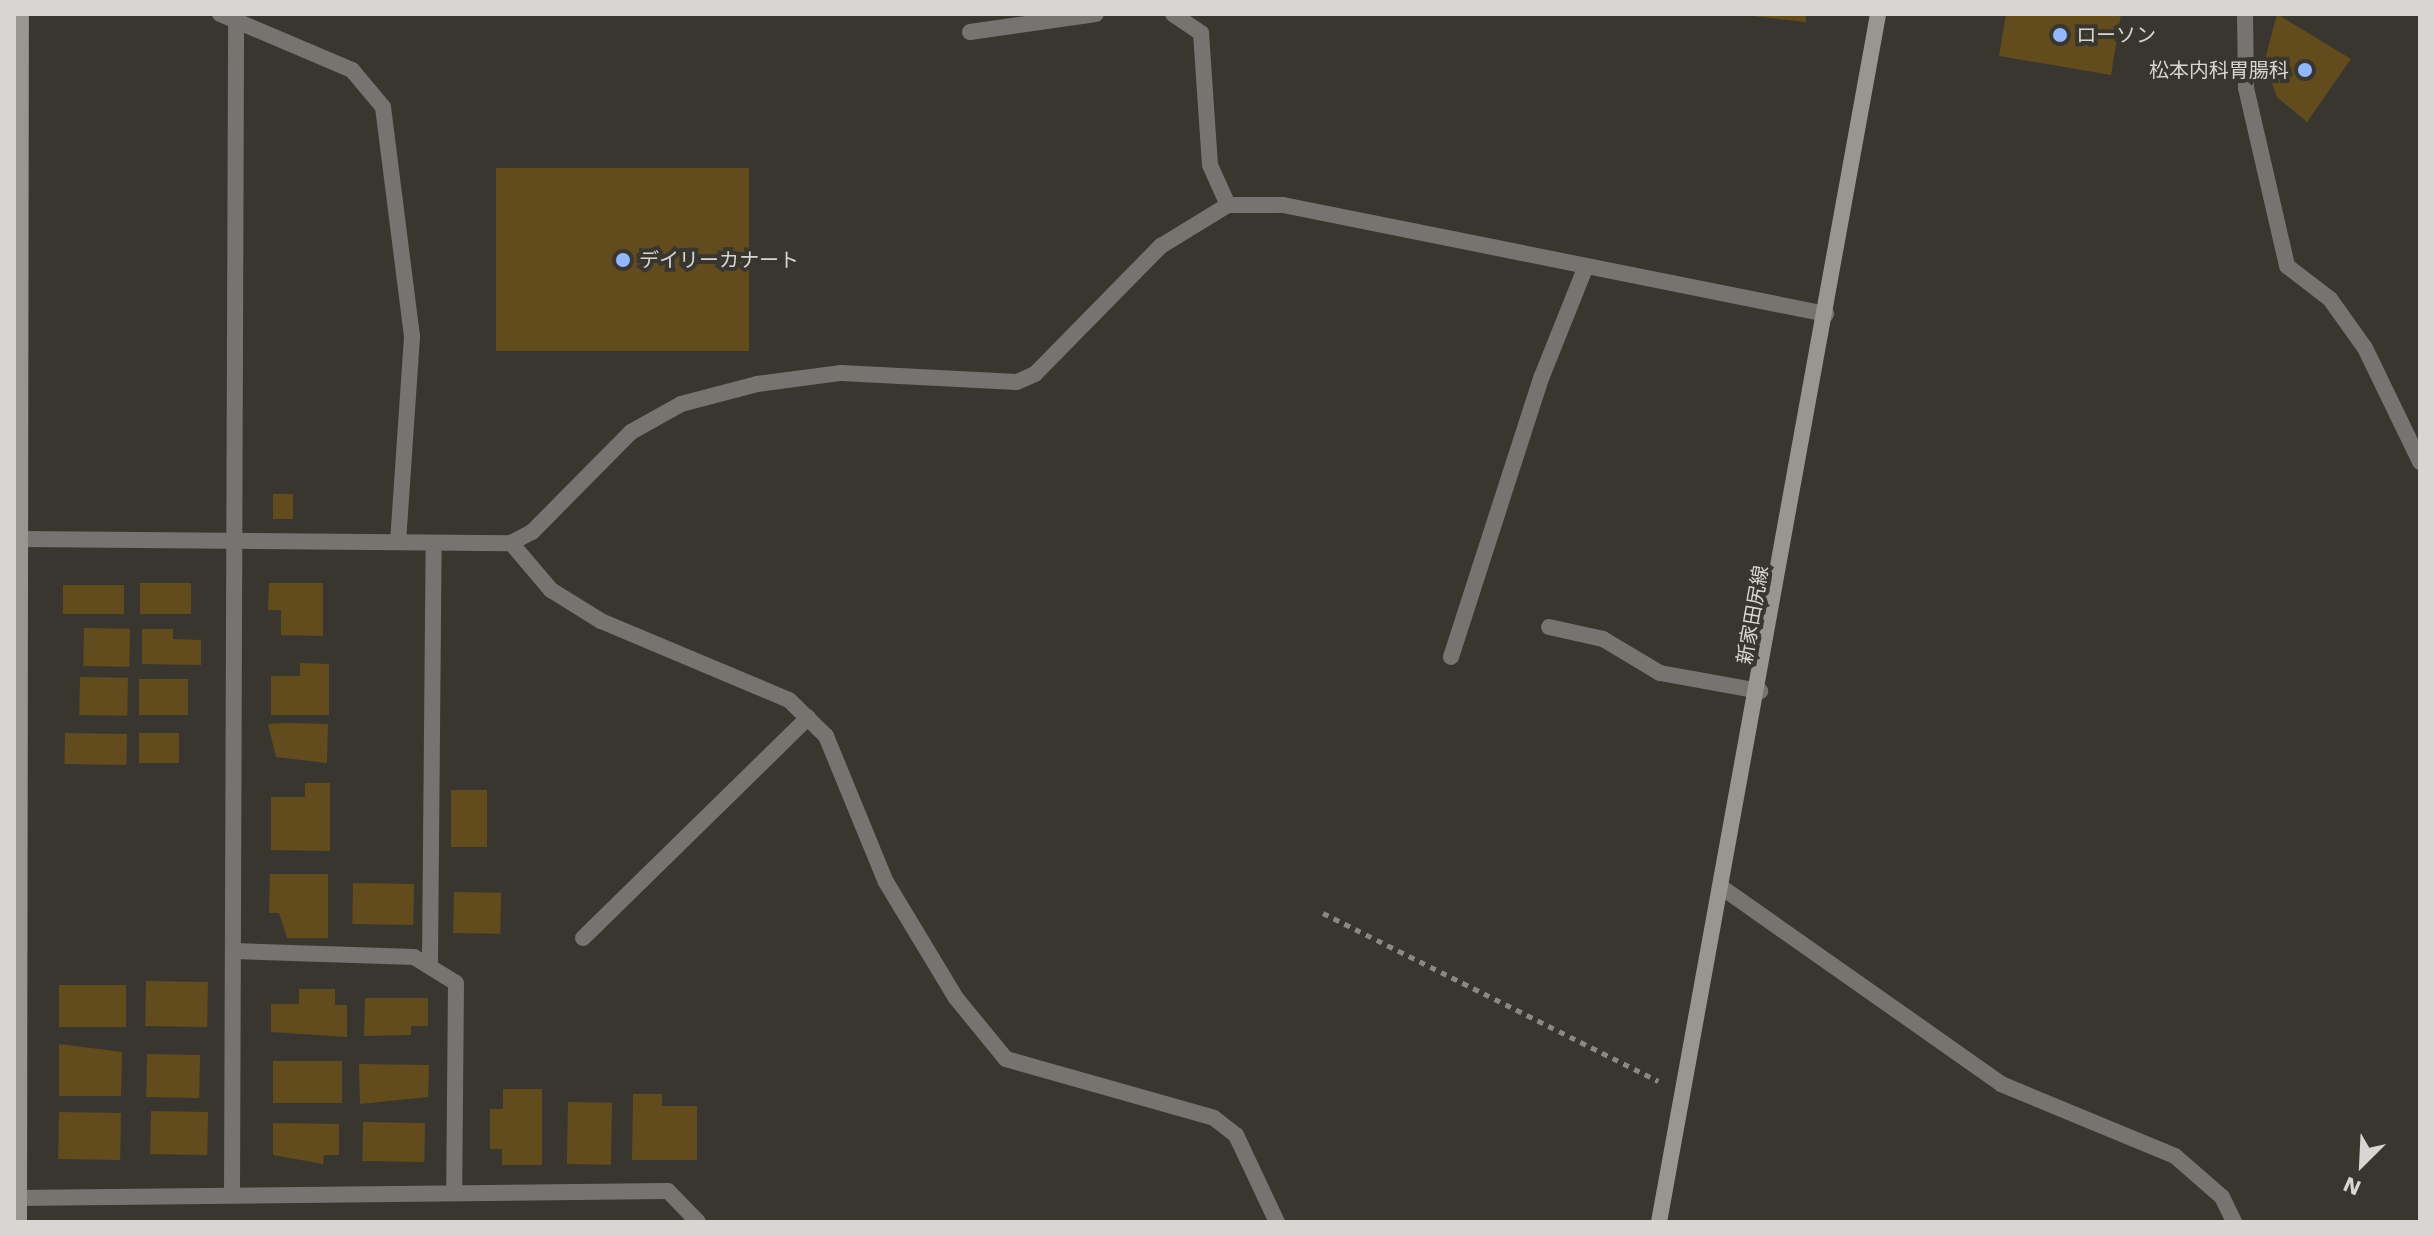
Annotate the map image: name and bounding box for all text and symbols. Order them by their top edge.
place label: ローソン [2076,23,2156,47]
marker: ローソン [2051,26,2069,44]
place label: 松本内科胃腸科 [2149,58,2289,82]
marker: 松本内科胃腸科 [2296,61,2314,79]
place label: デイリーカナート [639,248,799,272]
marker: デイリーカナート [614,251,632,269]
street label: 新家田尻線 [1732,564,1774,666]
north arrow [2322,1124,2402,1204]
text: N [2339,1172,2365,1201]

